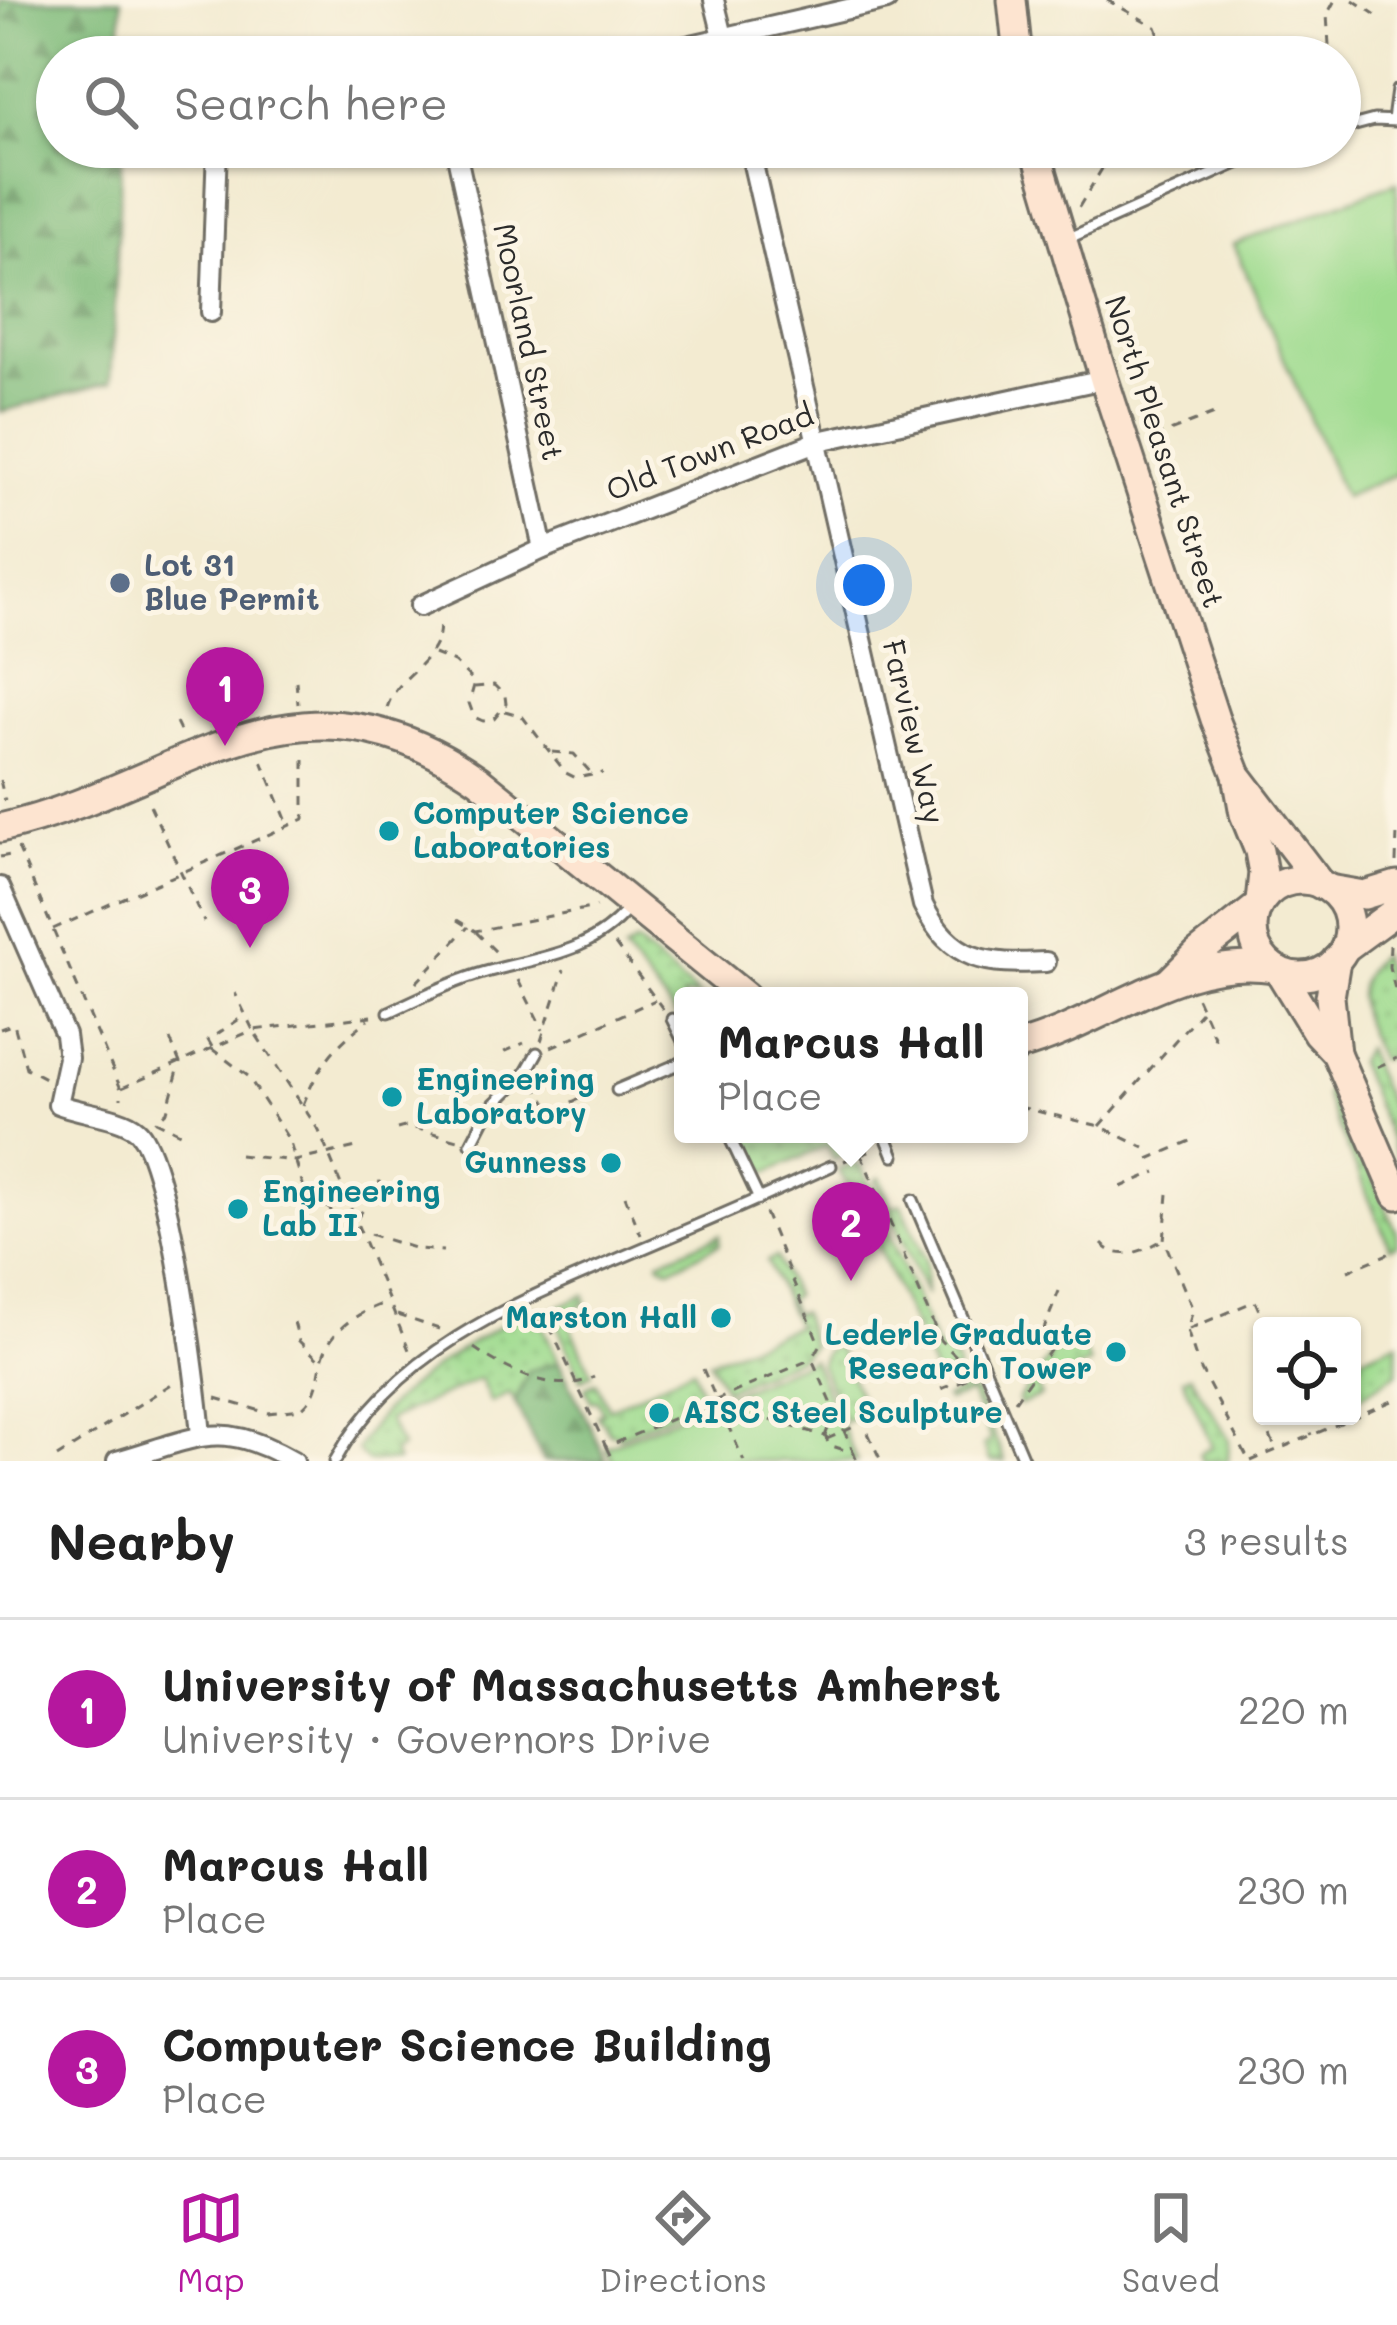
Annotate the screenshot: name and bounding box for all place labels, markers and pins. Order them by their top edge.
place label: Lot 31 Blue Permit [144,544,319,618]
marker: Lot 31 Blue Permit [107,570,133,596]
pin: 1 [186,647,264,746]
place label: Computer Science Laboratories [413,792,689,866]
marker: Computer Science Laboratories [376,818,402,844]
pin: 3 [211,849,289,948]
place label: Engineering Laboratory [416,1058,594,1132]
marker: Engineering Laboratory [379,1084,405,1110]
place label: Gunness [464,1141,587,1181]
marker: Gunness [598,1150,624,1176]
place label: Engineering Lab II [262,1170,440,1244]
pin: 2 [812,1182,890,1281]
marker: Engineering Lab II [225,1196,251,1222]
place label: Marston Hall [505,1296,697,1336]
marker: Marston Hall [708,1305,734,1331]
place label: Lederle Graduate Research Tower [824,1313,1092,1387]
marker: Lederle Graduate Research Tower [1103,1339,1129,1365]
place label: AISC Steel Sculpture [683,1391,1003,1431]
marker: AISC Steel Sculpture [646,1400,672,1426]

